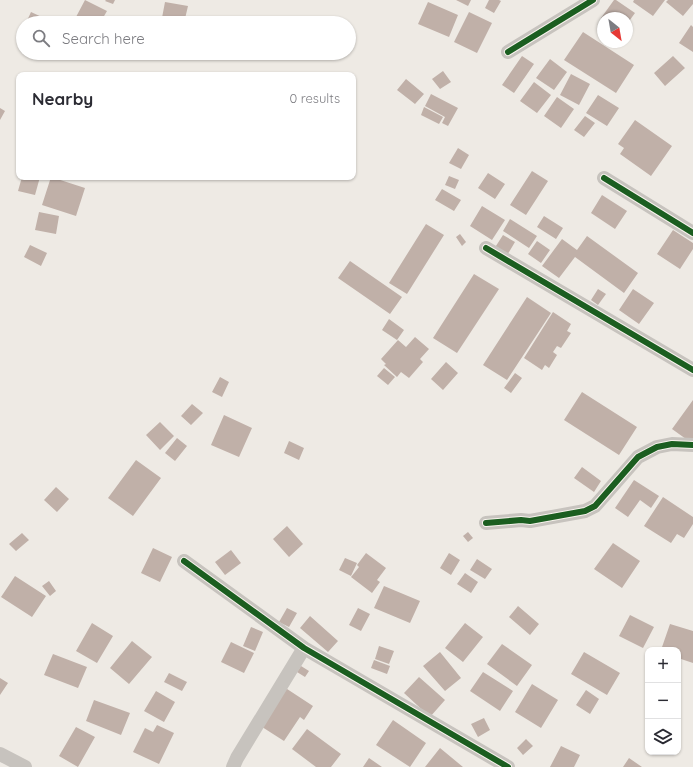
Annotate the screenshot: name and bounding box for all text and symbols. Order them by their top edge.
north arrow [597,12,633,48]
search box [16,16,356,60]
icon: search [30,27,52,49]
text: Search here [62,29,145,48]
text: Nearby [32,88,93,109]
text: 0 results [289,90,340,106]
map controls [645,647,681,755]
button: + [645,647,681,683]
button: − [645,683,681,719]
button: layers [645,719,681,755]

